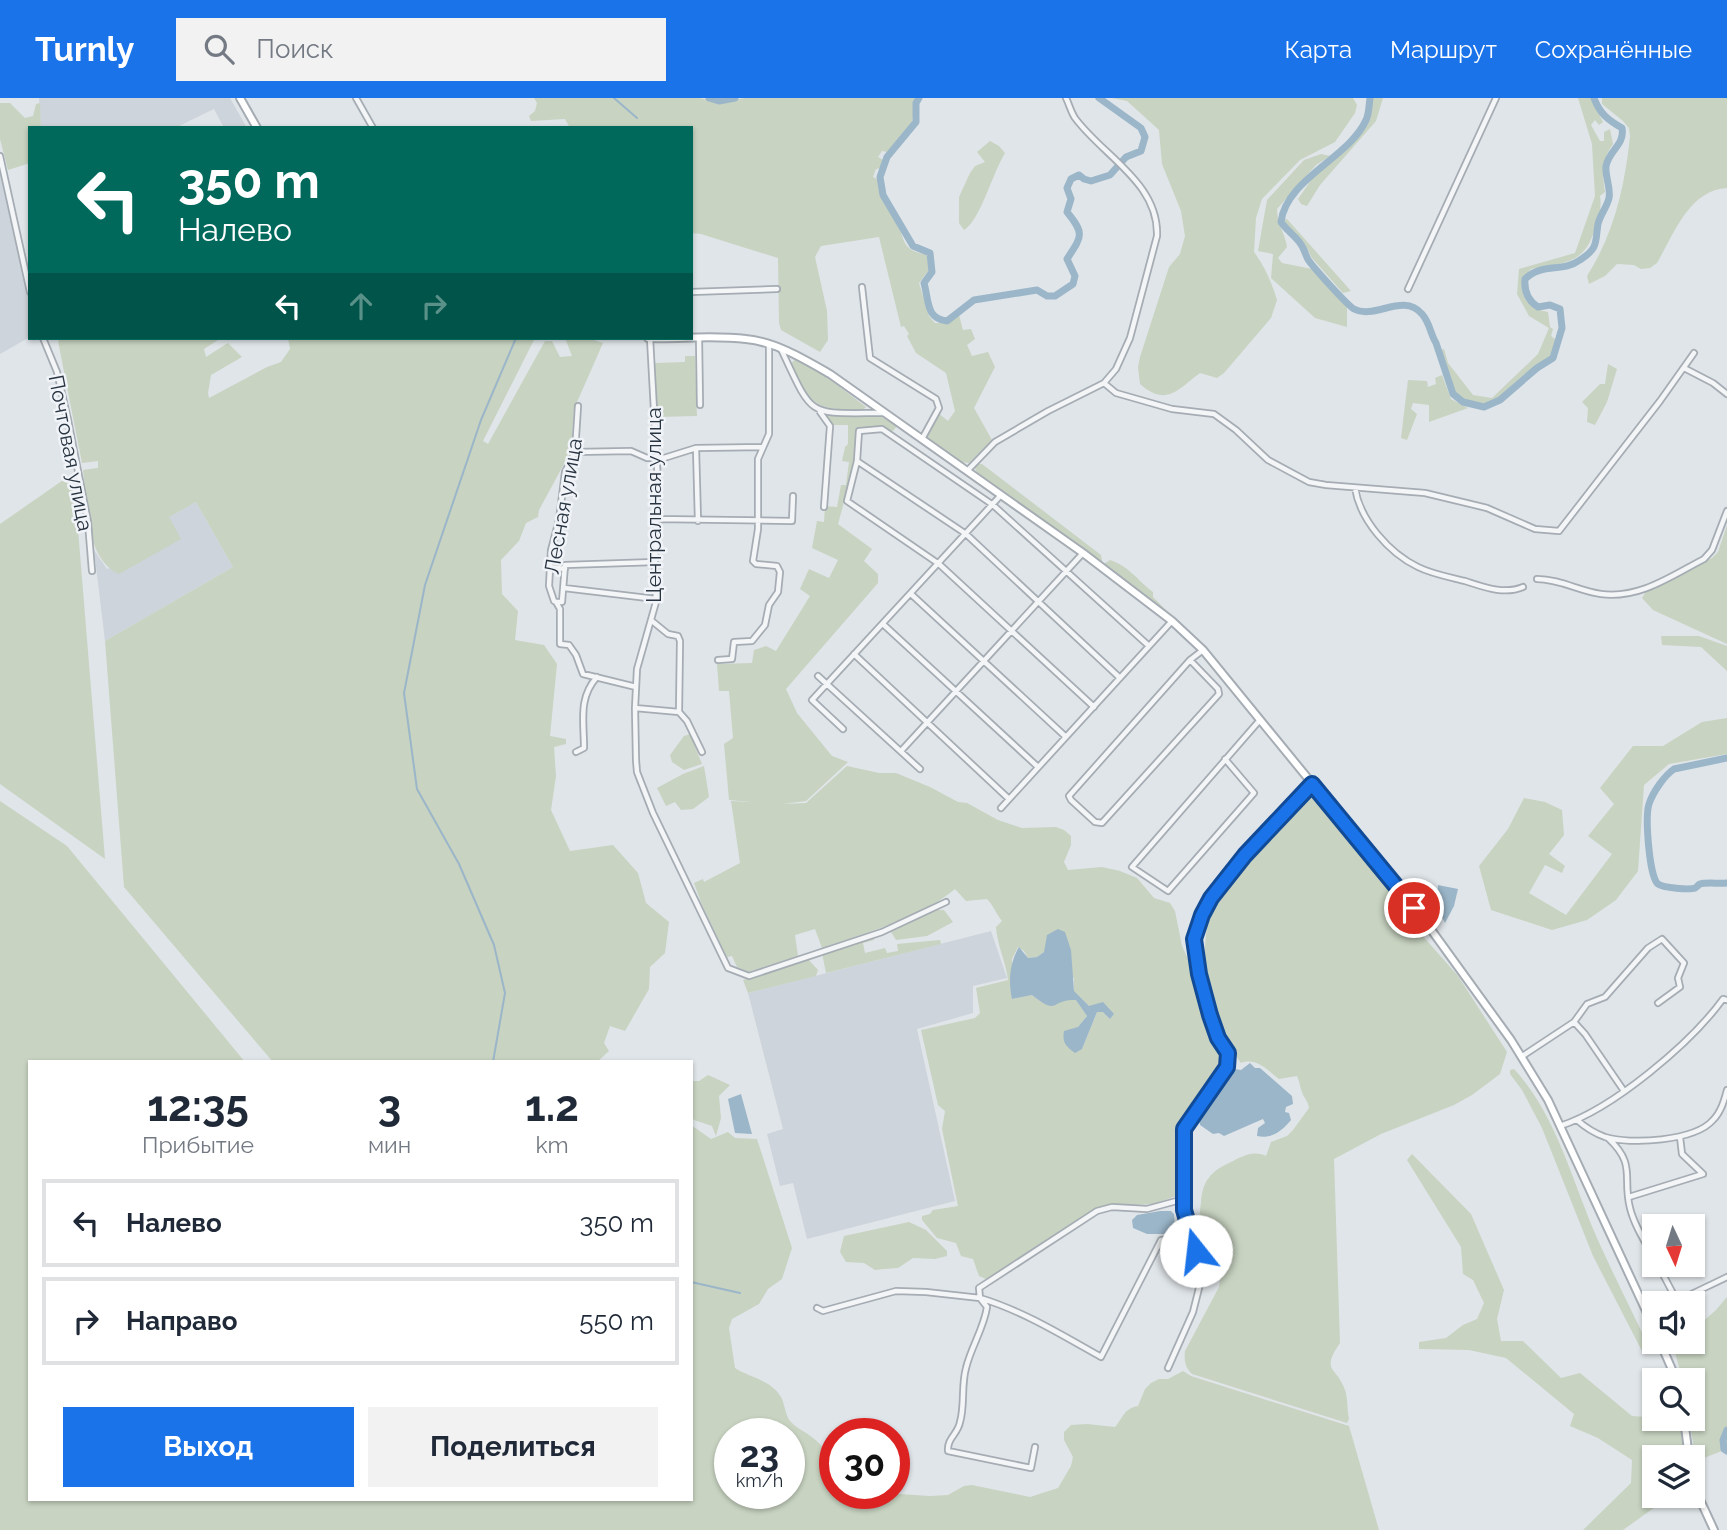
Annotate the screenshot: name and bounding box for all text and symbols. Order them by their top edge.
search box [176,18,666,81]
text: Turnly [35,30,134,69]
icon: search [200,30,238,68]
text: Поиск [256,34,334,64]
text: Карта [1284,35,1352,64]
text: Маршрут [1390,35,1497,64]
text: Сохранённые [1535,35,1692,64]
text: 350 m [178,152,320,209]
icon: left [63,154,154,245]
text: Налево [178,211,292,248]
icon: left [269,287,307,325]
icon: ahead [342,287,380,325]
icon: right [415,287,453,325]
street label: Почтовая улица [44,373,98,533]
street label: Центральная улица [641,407,666,603]
street label: Лесная улица [539,436,587,576]
pin [1384,878,1444,938]
icon: arrive [1395,889,1433,927]
text: 12:35 [147,1082,249,1131]
text: 3 [378,1082,401,1131]
text: 1.2 [525,1082,579,1131]
text: Прибытие [142,1131,254,1158]
text: мин [368,1131,411,1158]
text: km [535,1131,569,1158]
icon: left [67,1204,105,1242]
text: Налево [126,1208,222,1238]
text: 350 m [580,1208,654,1238]
position arrow [1159,1214,1233,1288]
north arrow [1642,1214,1704,1278]
map controls [1642,1214,1705,1508]
button: sound [1642,1291,1705,1354]
icon: right [67,1302,105,1340]
text: Направо [126,1306,237,1336]
text: 550 m [579,1306,654,1336]
button: search [1642,1368,1705,1431]
button: Выход [63,1407,354,1487]
button: Поделиться [368,1407,658,1487]
speed limit sign: 30 [819,1418,910,1509]
text: 23 [740,1434,779,1475]
button: layers [1642,1445,1705,1508]
text: km/h [736,1470,783,1491]

